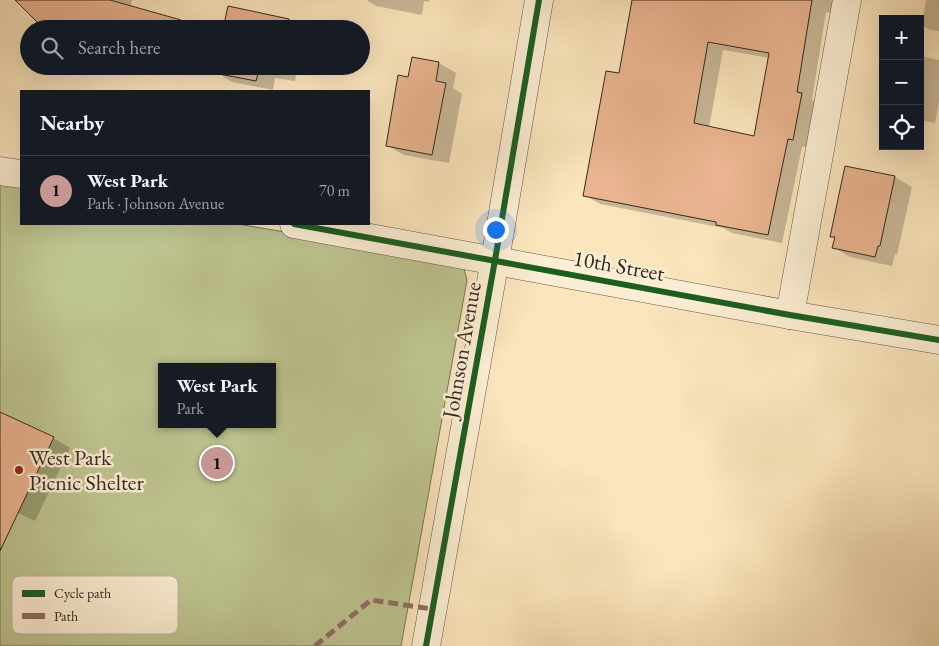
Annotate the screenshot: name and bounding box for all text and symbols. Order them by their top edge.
map controls [879,15,924,150]
button: + [879,15,924,60]
search box [20,20,370,75]
icon: search [38,34,66,62]
text: Search here [78,35,160,60]
button: − [879,60,924,105]
button: locate [879,105,924,150]
text: Nearby [40,109,104,136]
text: West Park [87,168,168,193]
text: 1 [52,180,60,201]
text: 70 m [319,180,350,201]
text: Park · Johnson Avenue [87,193,224,214]
your location [483,217,509,243]
street label: 10th Street [571,243,667,288]
street label: Johnson Avenue [435,279,488,423]
popup [158,363,276,428]
text: West Park [176,373,258,398]
text: Park [176,398,204,419]
place label: West Park Picnic Shelter [29,443,144,497]
pin: 1 [201,444,233,482]
marker: West Park Picnic Shelter [13,464,25,476]
legend [12,576,178,634]
text: Cycle path [54,584,111,602]
text: Path [54,607,78,625]

